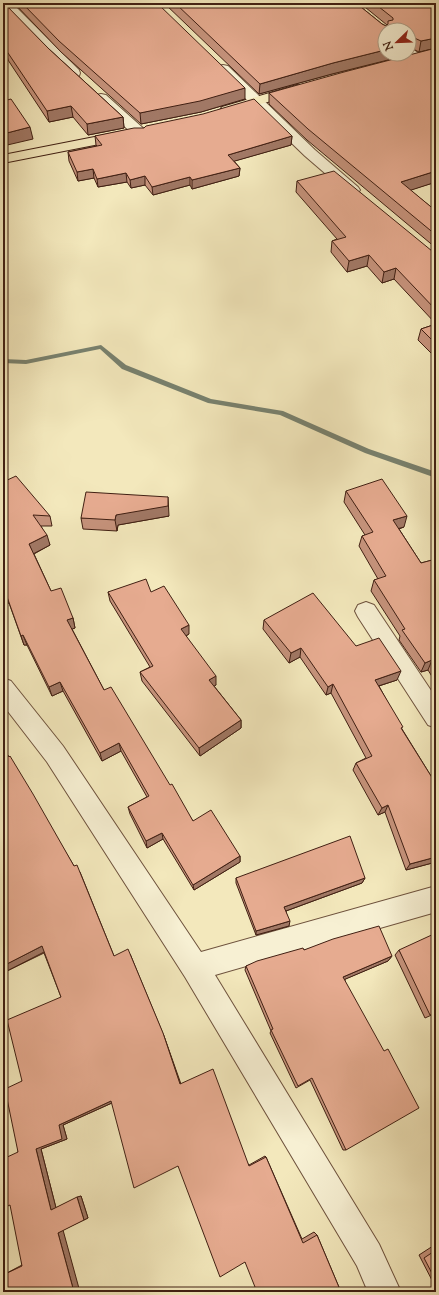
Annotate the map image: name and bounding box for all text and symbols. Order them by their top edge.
north arrow [377,22,417,62]
text: N [380,38,398,54]

